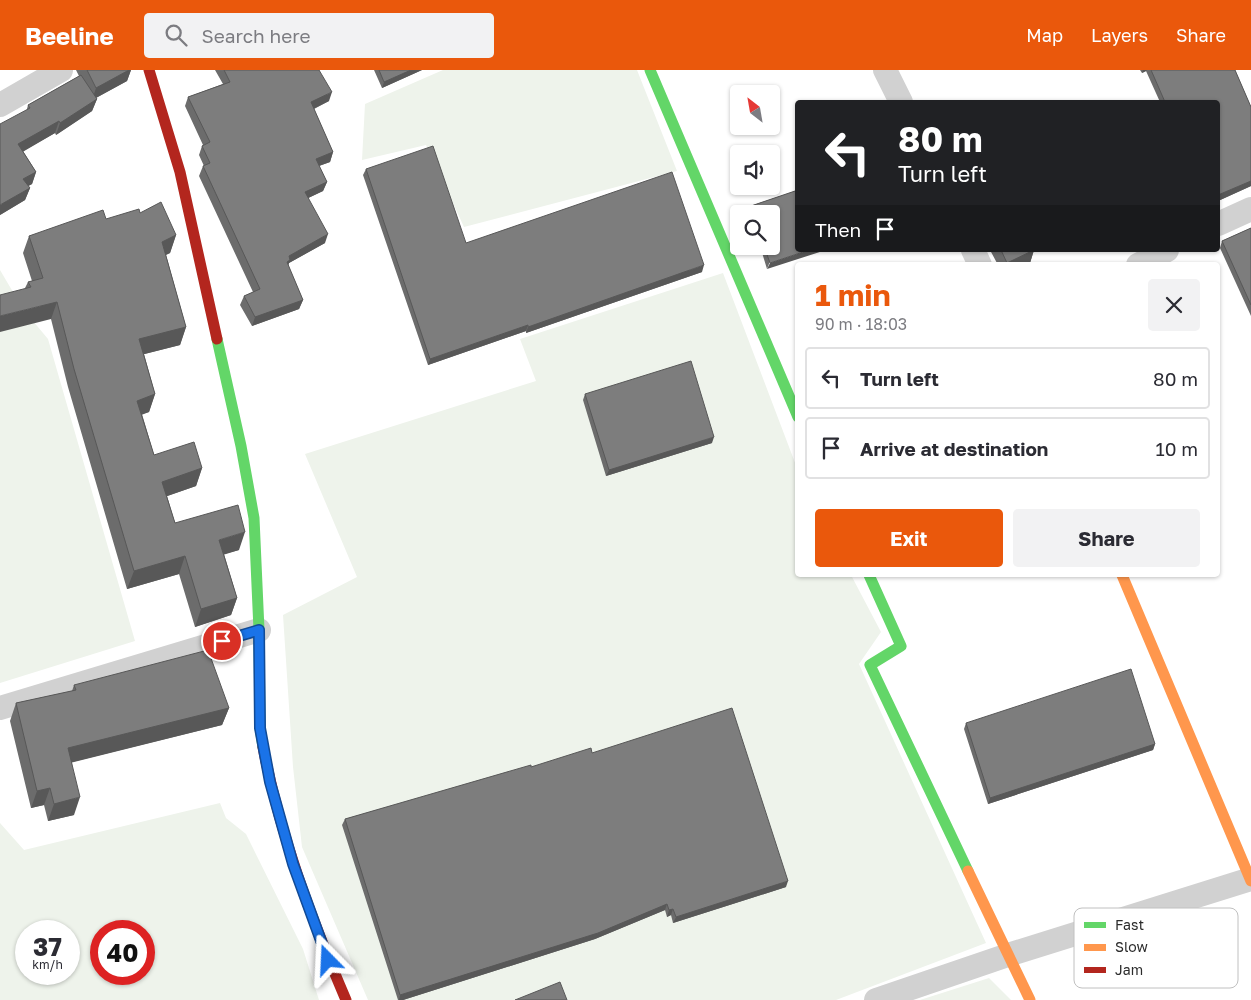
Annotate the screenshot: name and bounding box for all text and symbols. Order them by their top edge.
search box [144,13,494,58]
text: Beeline [25,21,114,50]
icon: search [162,21,190,49]
text: Search here [202,24,310,47]
text: Map [1026,24,1063,46]
text: Layers [1091,24,1148,46]
text: Share [1176,24,1226,46]
north arrow [730,85,780,135]
map controls [730,85,780,255]
text: 80 m [898,118,983,160]
icon: left [815,120,880,185]
button: sound [730,145,780,195]
text: Turn left [898,160,987,187]
button: search [730,205,780,255]
icon: arrive [871,215,899,243]
text: Then [815,218,861,241]
text: 1 min [815,277,891,313]
button: close [1148,279,1200,331]
text: 90 m · 18:03 [815,314,907,334]
icon: left [817,364,845,392]
text: Turn left [860,367,939,390]
text: 80 m [1153,367,1198,390]
icon: arrive [817,434,845,462]
text: Arrive at destination [860,437,1048,460]
text: 10 m [1155,437,1198,460]
button: Exit [815,509,1003,567]
button: Share [1013,509,1200,567]
pin [201,620,243,662]
icon: arrive [208,627,236,655]
legend [1074,908,1238,988]
text: Fast [1115,916,1144,933]
speed limit sign: 40 [90,920,155,985]
text: 37 [33,931,62,962]
position arrow [301,933,353,985]
text: Slow [1115,938,1148,955]
text: km/h [32,957,63,972]
text: Jam [1115,961,1143,978]

